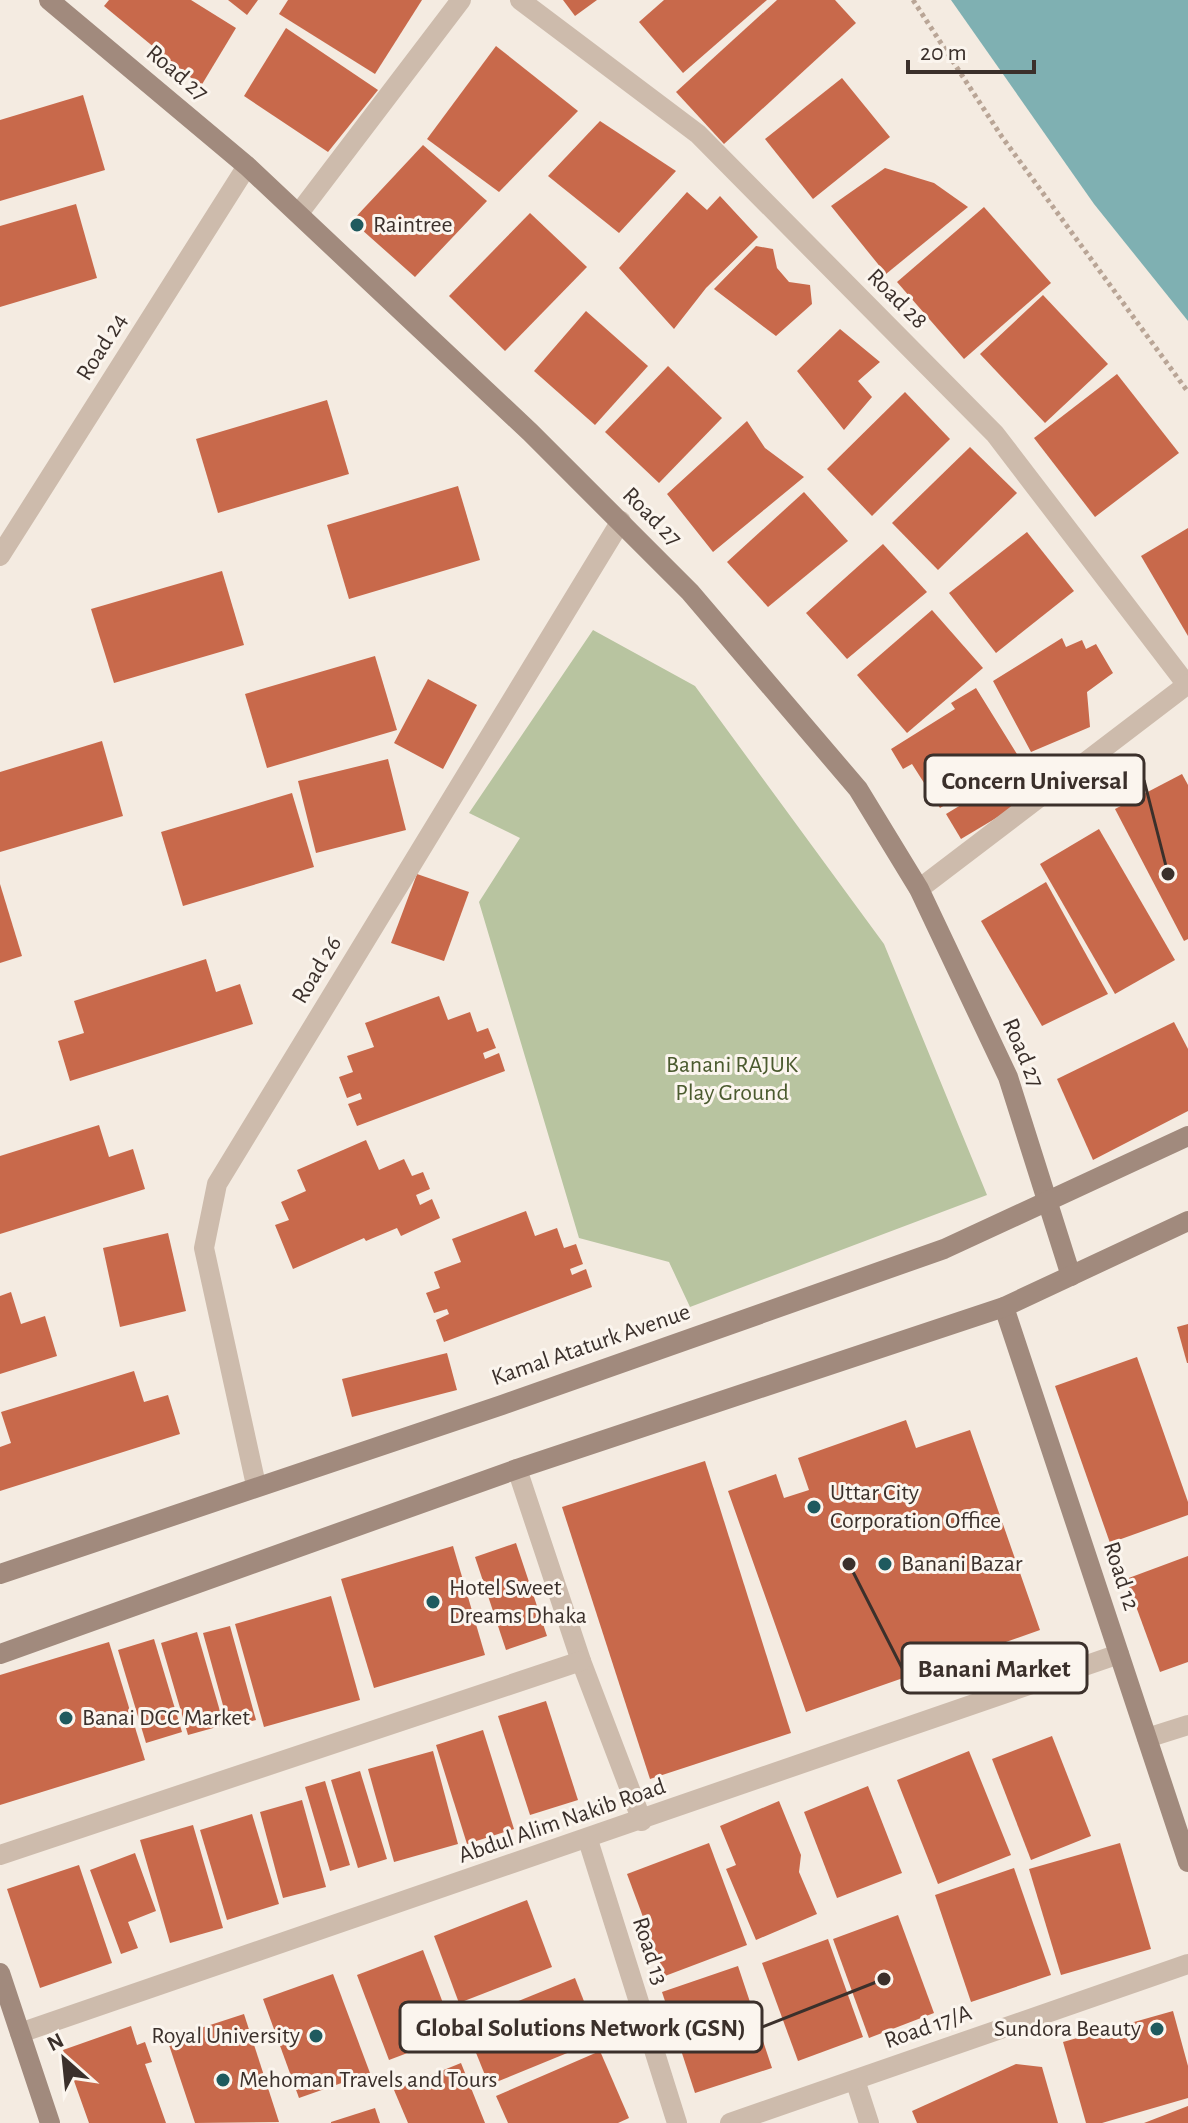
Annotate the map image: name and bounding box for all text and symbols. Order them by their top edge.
scale bar [908,24,1034,74]
street label: Road 27 [141,40,213,106]
text: 20 m [920,41,967,65]
place label: Raintree [373,213,453,237]
marker: Raintree [348,216,366,234]
street label: Road 28 [862,264,932,334]
street label: Road 24 [72,309,132,385]
street label: Road 27 [618,483,686,551]
callout: Concern Universal [925,755,1144,805]
text: Concern Universal [941,768,1129,794]
street label: Road 26 [288,932,346,1008]
street label: Road 27 [998,1015,1048,1091]
park label: Banani RAJUK Play Ground [666,1053,799,1105]
street label: Kamal Ataturk Avenue [489,1300,693,1390]
place label: Uttar City Corporation Office [830,1481,1001,1533]
marker: Uttar City Corporation Office [805,1498,823,1516]
street label: Road 12 [1099,1539,1143,1613]
place label: Banani Bazar [901,1552,1023,1576]
marker: Banani Bazar [876,1555,894,1573]
place label: Hotel Sweet Dreams Dhaka [449,1576,587,1628]
marker: Hotel Sweet Dreams Dhaka [424,1593,442,1611]
callout: Banani Market [902,1643,1087,1693]
text: Banani Market [917,1656,1071,1682]
place label: Banai DCC Market [82,1706,250,1730]
marker: Banai DCC Market [57,1709,75,1727]
street label: Abdul Alim Nakib Road [455,1774,669,1868]
street label: Road 13 [628,1914,672,1988]
street label: Road 17/A [881,2001,975,2053]
callout: Global Solutions Network (GSN) [400,2002,762,2052]
text: Global Solutions Network (GSN) [416,2015,746,2041]
place label: Sundora Beauty [994,2017,1141,2041]
north arrow [24,2019,104,2099]
marker: Sundora Beauty [1148,2020,1166,2038]
place label: Royal University [151,2024,300,2048]
marker: Royal University [307,2027,325,2045]
text: N [44,2029,67,2055]
place label: Mehoman Travels and Tours [239,2068,497,2092]
marker: Mehoman Travels and Tours [214,2071,232,2089]

